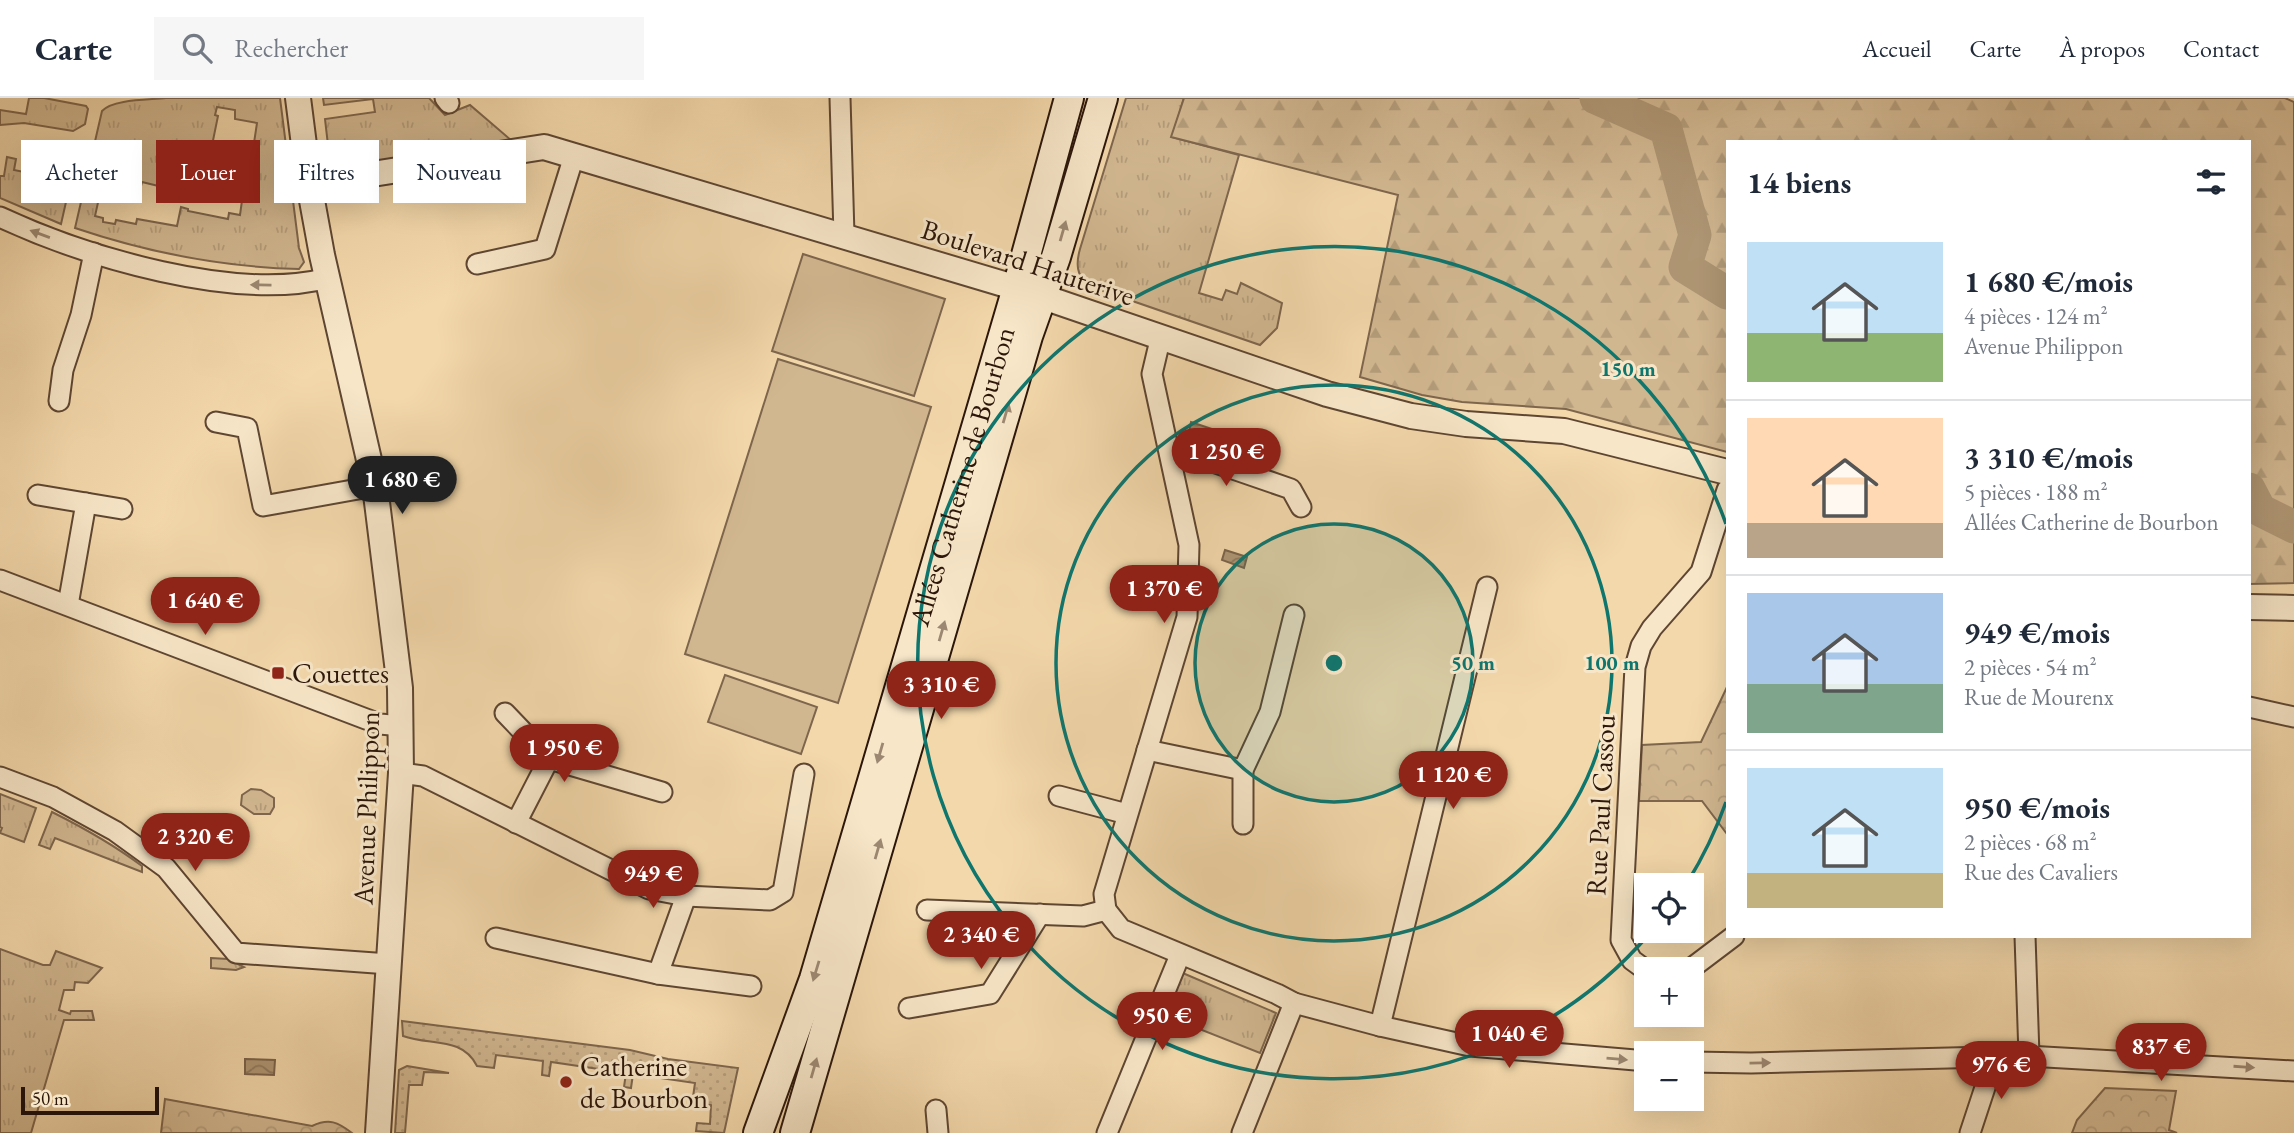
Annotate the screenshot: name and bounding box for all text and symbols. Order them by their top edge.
search box [154,17,644,80]
text: Carte [35,27,112,70]
icon: search [178,29,216,67]
text: Rechercher [234,31,348,65]
text: Accueil [1862,33,1932,64]
text: Carte [1970,33,2021,64]
text: À propos [2059,33,2145,64]
text: Contact [2183,33,2259,64]
chip: Acheter [21,140,142,203]
chip: Louer [156,140,260,203]
chip: Filtres [274,140,379,203]
chip: Nouveau [393,140,526,203]
text: 14 biens [1747,163,1851,202]
icon: filters [2192,163,2230,201]
street label: Boulevard Hauterive [917,211,1139,313]
one-way arrow [1059,221,1069,242]
one-way arrow [29,228,50,239]
text: 1 680 €/mois [1964,262,2133,301]
icon: home [1803,270,1887,354]
one-way arrow [249,279,271,291]
text: 4 pièces · 124 m² [1964,301,2108,331]
street label: Allées Catherine de Bourbon [900,322,1023,631]
text: Avenue Philippon [1964,331,2123,361]
text: 150 m [1600,355,1656,382]
one-way arrow [1001,401,1012,423]
pin: 1 250 € [1161,428,1291,488]
text: 1 250 € [1188,436,1264,466]
text: 3 310 €/mois [1964,438,2133,477]
icon: home [1803,446,1887,530]
pin: 1 680 € [337,456,467,516]
text: 1 680 € [364,464,440,494]
text: 5 pièces · 188 m² [1964,477,2108,507]
text: Allées Catherine de Bourbon [1964,507,2219,537]
pin: 1 370 € [1099,566,1229,625]
text: 1 370 € [1126,573,1202,603]
pin: 1 640 € [140,578,270,637]
text: 1 640 € [167,585,243,615]
text: 949 €/mois [1964,613,2110,652]
one-way arrow [937,620,948,642]
icon: home [1803,621,1887,705]
text: 50 m [1451,649,1495,676]
text: 100 m [1584,649,1640,676]
centre of rings [1322,651,1346,675]
text: 2 pièces · 54 m² [1964,652,2097,682]
place label: Couettes [292,655,389,691]
pin: 3 310 € [876,662,1006,721]
marker: Couettes [270,665,286,681]
text: 3 310 € [903,669,979,699]
text: Rue de Mourenx [1964,682,2114,712]
street label: Avenue Philippon [345,710,387,907]
street label: Rue Paul Cassou [1577,713,1623,896]
pin: 1 950 € [499,724,629,784]
text: 1 950 € [526,732,602,762]
one-way arrow [875,743,885,764]
pin: 1 120 € [1388,752,1518,811]
text: 1 120 € [1415,759,1491,789]
text: 950 €/mois [1964,788,2110,827]
icon: home [1803,796,1887,880]
pin: 2 320 € [130,814,260,873]
text: 2 320 € [157,821,233,851]
text: 2 pièces · 68 m² [1964,827,2097,857]
one-way arrow [873,838,884,860]
pin: 949 € [604,850,702,910]
text: Rue des Cavaliers [1964,857,2118,887]
text: 949 € [624,858,682,888]
map controls [1634,873,1704,1111]
button: locate [1634,873,1704,943]
pin: 2 340 € [916,912,1046,971]
text: 2 340 € [943,919,1019,949]
button: + [1634,957,1704,1027]
one-way arrow [810,961,821,982]
pin: 950 € [1113,992,1211,1052]
text: 950 € [1133,1000,1191,1030]
pin: 1 040 € [1444,1010,1574,1070]
text: 1 040 € [1471,1018,1547,1048]
pin: 837 € [2112,1024,2210,1083]
text: 837 € [2132,1031,2190,1061]
button: − [1634,1041,1704,1111]
pin: 976 € [1952,1042,2050,1101]
place label: Catherine de Bourbon [580,1048,708,1116]
text: 976 € [1972,1049,2030,1079]
one-way arrow [1606,1054,1628,1065]
one-way arrow [810,1057,820,1078]
one-way arrow [1750,1057,1772,1069]
one-way arrow [2234,1062,2256,1073]
marker: Catherine de Bourbon [558,1074,574,1090]
scale bar [21,1084,159,1116]
text: 50 m [32,1086,69,1111]

